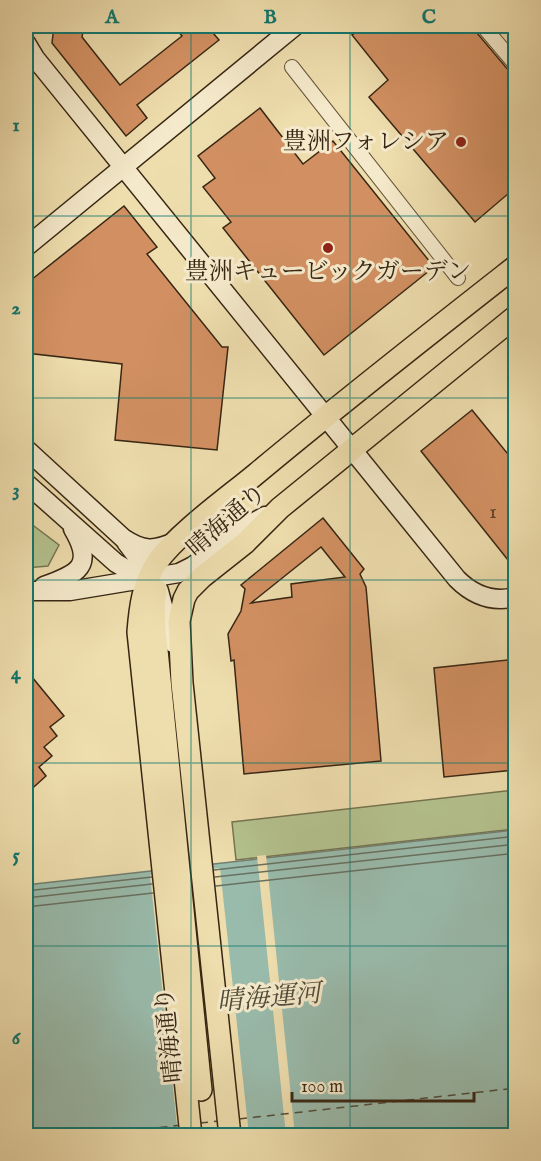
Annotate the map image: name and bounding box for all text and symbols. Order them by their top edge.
text: A [104,5,120,30]
text: B [263,5,277,30]
text: C [422,5,436,30]
text: 1 [12,113,20,138]
place label: 豊洲フォレシア [283,127,449,158]
marker: 豊洲フォレシア [454,135,468,149]
marker: 豊洲キュービックガーデン [321,241,335,255]
place label: 豊洲キュービックガーデン [185,257,471,288]
text: 2 [11,296,21,321]
text: 3 [12,478,20,503]
street label: 晴海通り [181,478,273,564]
house number: 1 [489,499,497,526]
text: 4 [11,661,22,686]
text: 5 [12,843,20,868]
water label: 晴海運河 [216,977,326,1019]
street label: 晴海通り [150,986,190,1084]
text: 6 [12,1026,22,1051]
scale bar [292,1065,474,1103]
text: 100 m [301,1076,343,1099]

